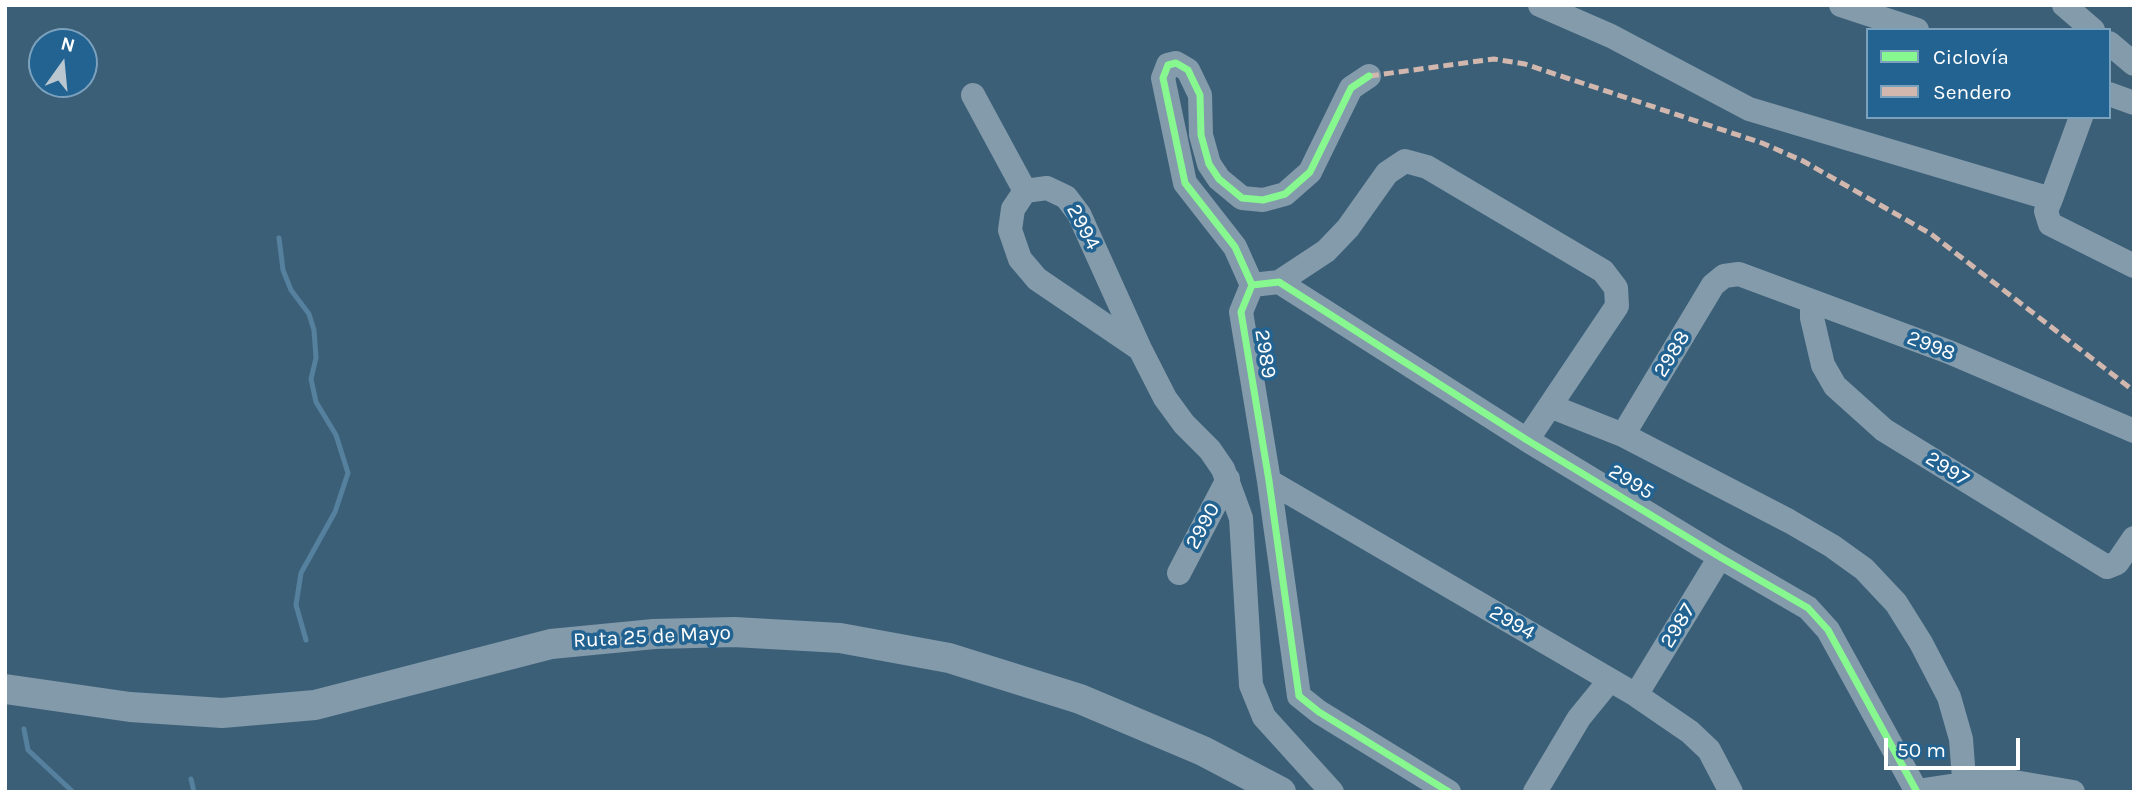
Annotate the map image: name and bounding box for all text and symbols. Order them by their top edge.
north arrow [28,28,98,98]
legend [1866,28,2111,119]
text: N [58,32,77,57]
text: Ciclovía [1933,45,2009,69]
text: Sendero [1933,80,2011,104]
street label: 2994 [1061,200,1105,254]
street label: 2998 [1903,325,1959,367]
street label: 2988 [1648,326,1696,382]
street label: 2989 [1249,328,1281,380]
street label: 2997 [1921,446,1973,492]
street label: 2995 [1604,459,1658,505]
street label: 2990 [1180,498,1226,554]
street label: 2987 [1655,599,1701,653]
street label: 2994 [1485,600,1539,646]
street label: Ruta 25 de Mayo [573,620,731,654]
scale bar [1887,724,2024,768]
text: 50 m [1897,738,1946,762]

